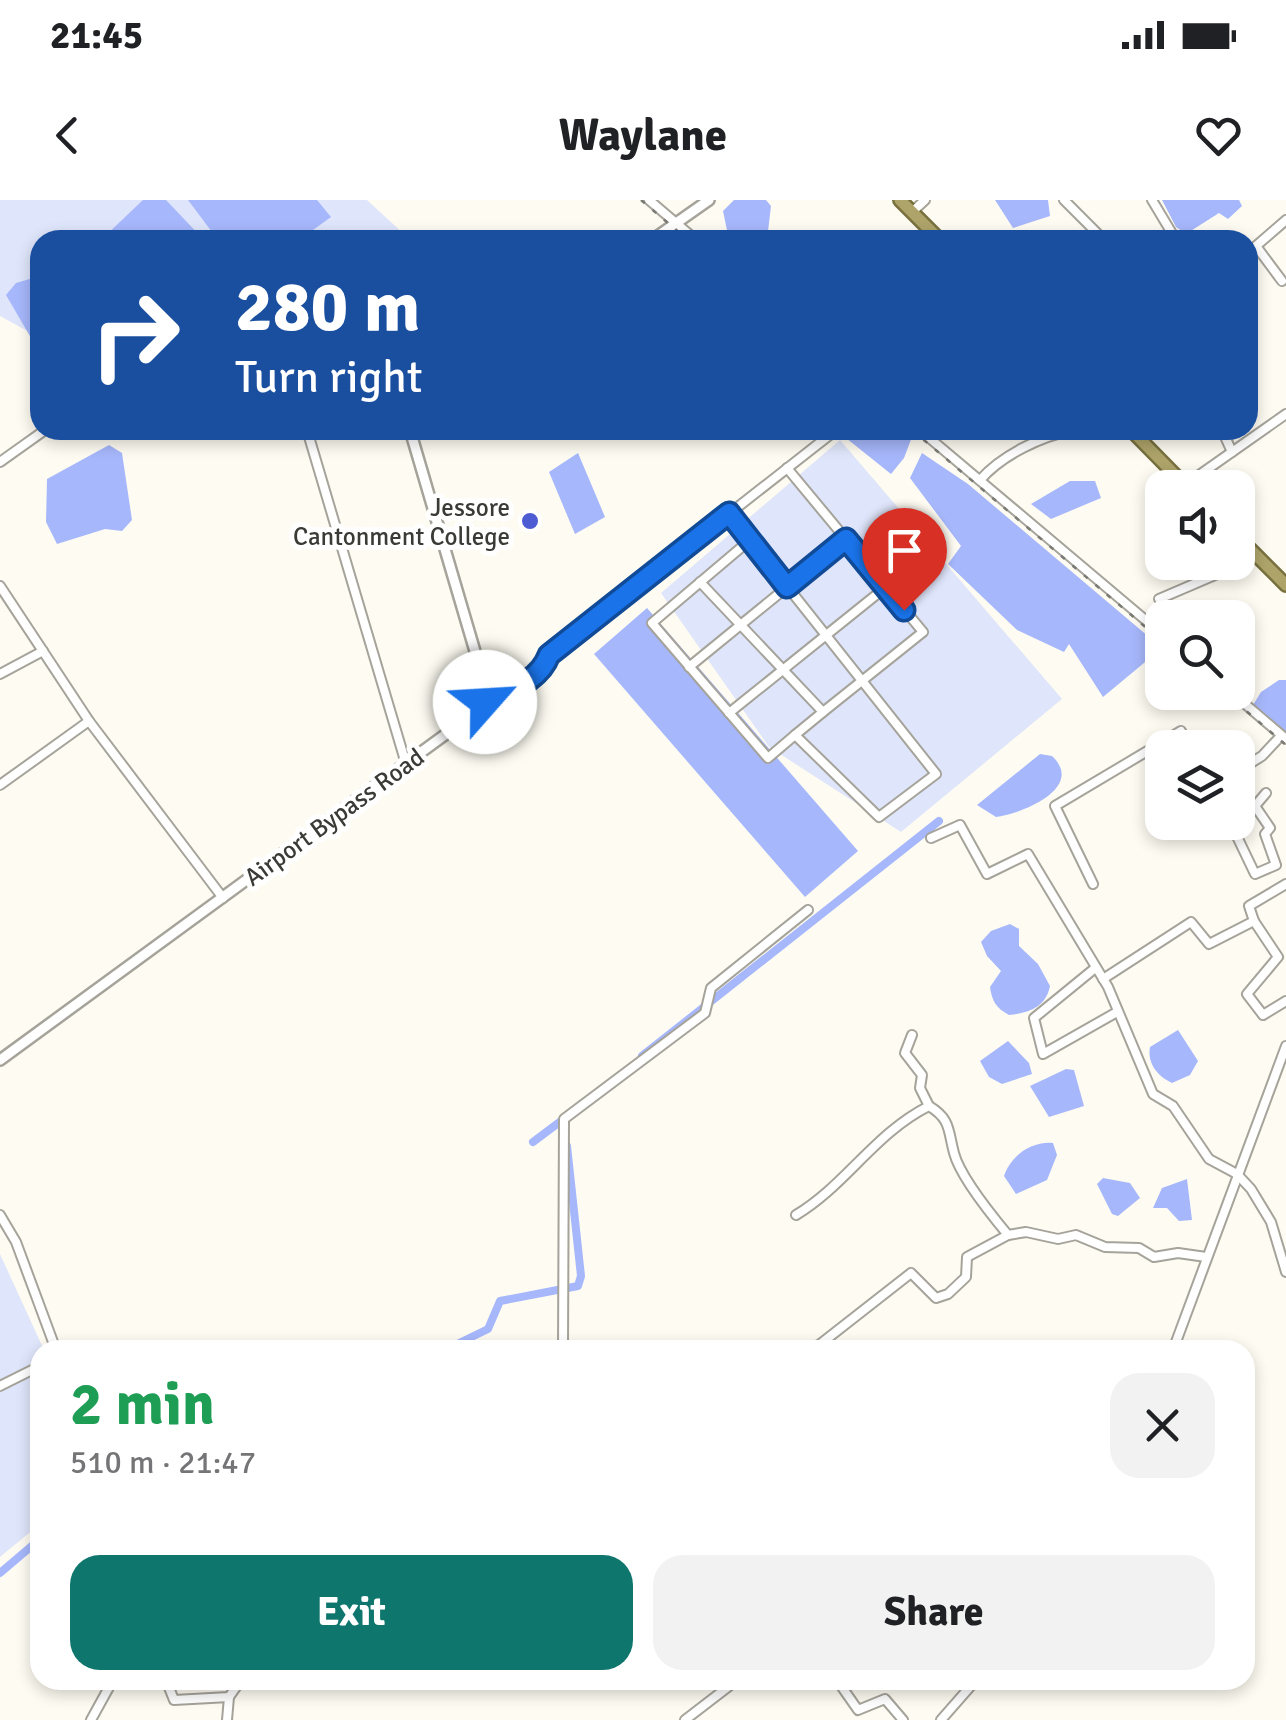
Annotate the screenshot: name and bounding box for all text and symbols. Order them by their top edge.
text: 21:45 [50,12,143,59]
icon: back [40,108,95,163]
text: Waylane [559,108,727,163]
icon: heart [1191,108,1246,163]
text: 280 m [235,264,420,350]
icon: right [70,270,200,400]
text: Turn right [235,350,423,405]
map controls [1145,470,1255,840]
button: sound [1145,470,1255,580]
place label: Jessore Cantonment College [293,492,510,552]
pin [862,508,947,611]
marker: Jessore Cantonment College [519,510,541,532]
icon: arrive [877,523,932,578]
button: search [1145,600,1255,710]
position arrow [433,650,537,754]
button: layers [1145,730,1255,840]
street label: Airport Bypass Road [238,741,430,893]
text: 2 min [70,1368,215,1442]
button: close [1110,1373,1215,1478]
text: 510 m · 21:47 [70,1443,256,1482]
button: Exit [70,1555,633,1670]
button: Share [653,1555,1215,1670]

